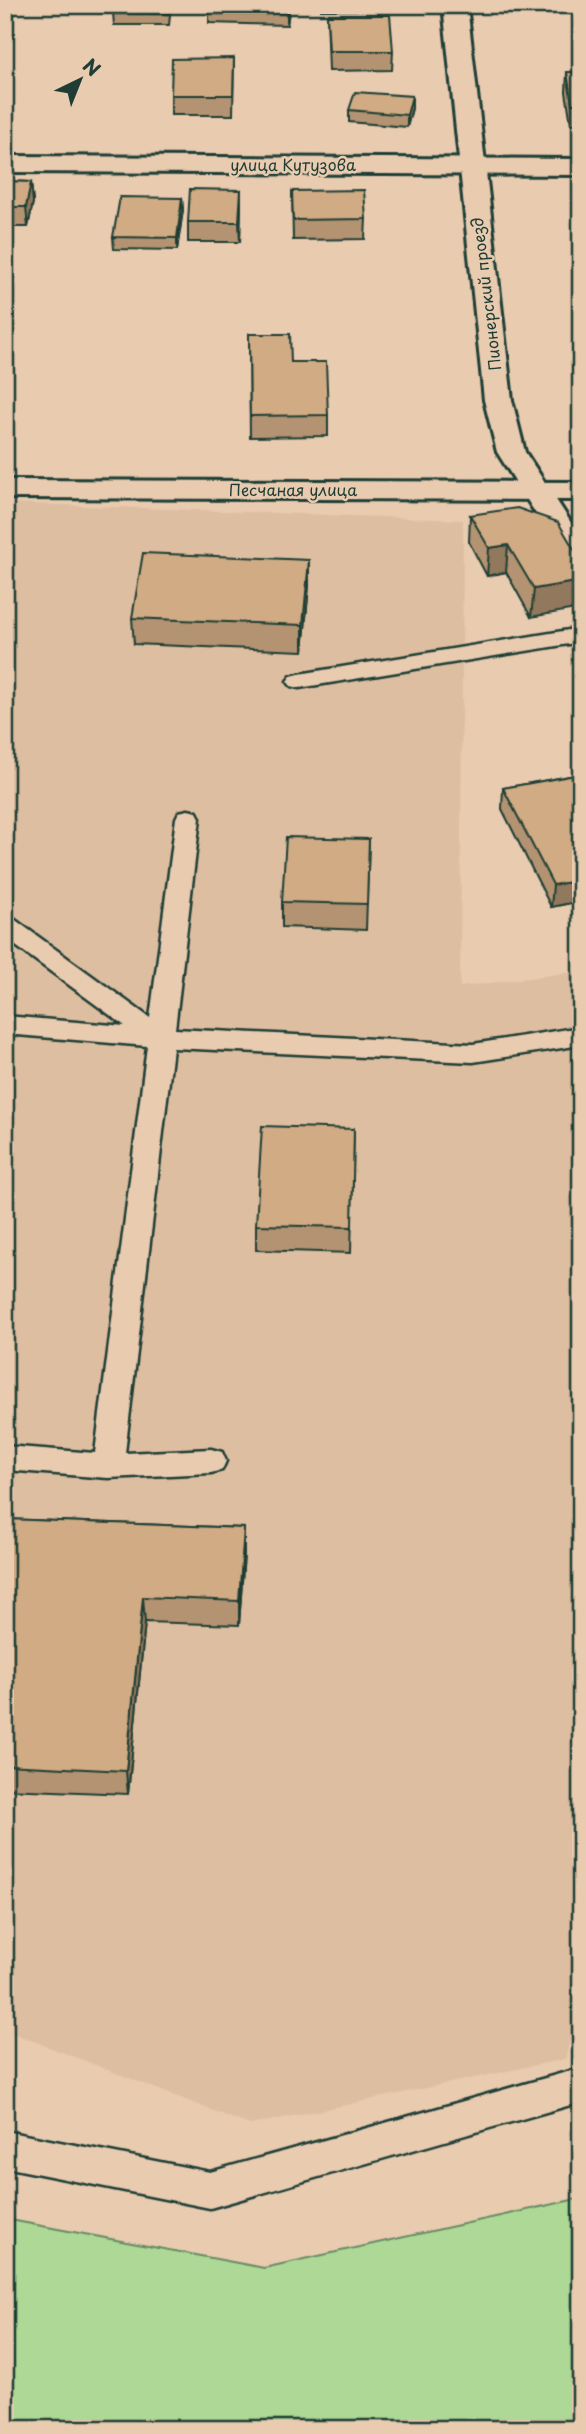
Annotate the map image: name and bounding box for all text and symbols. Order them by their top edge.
north arrow [46,46,116,116]
text: N [77,51,107,82]
street label: улица Кутузова [230,152,356,176]
street label: Пионерский проезд [464,216,506,372]
street label: Песчаная улица [229,477,357,501]

